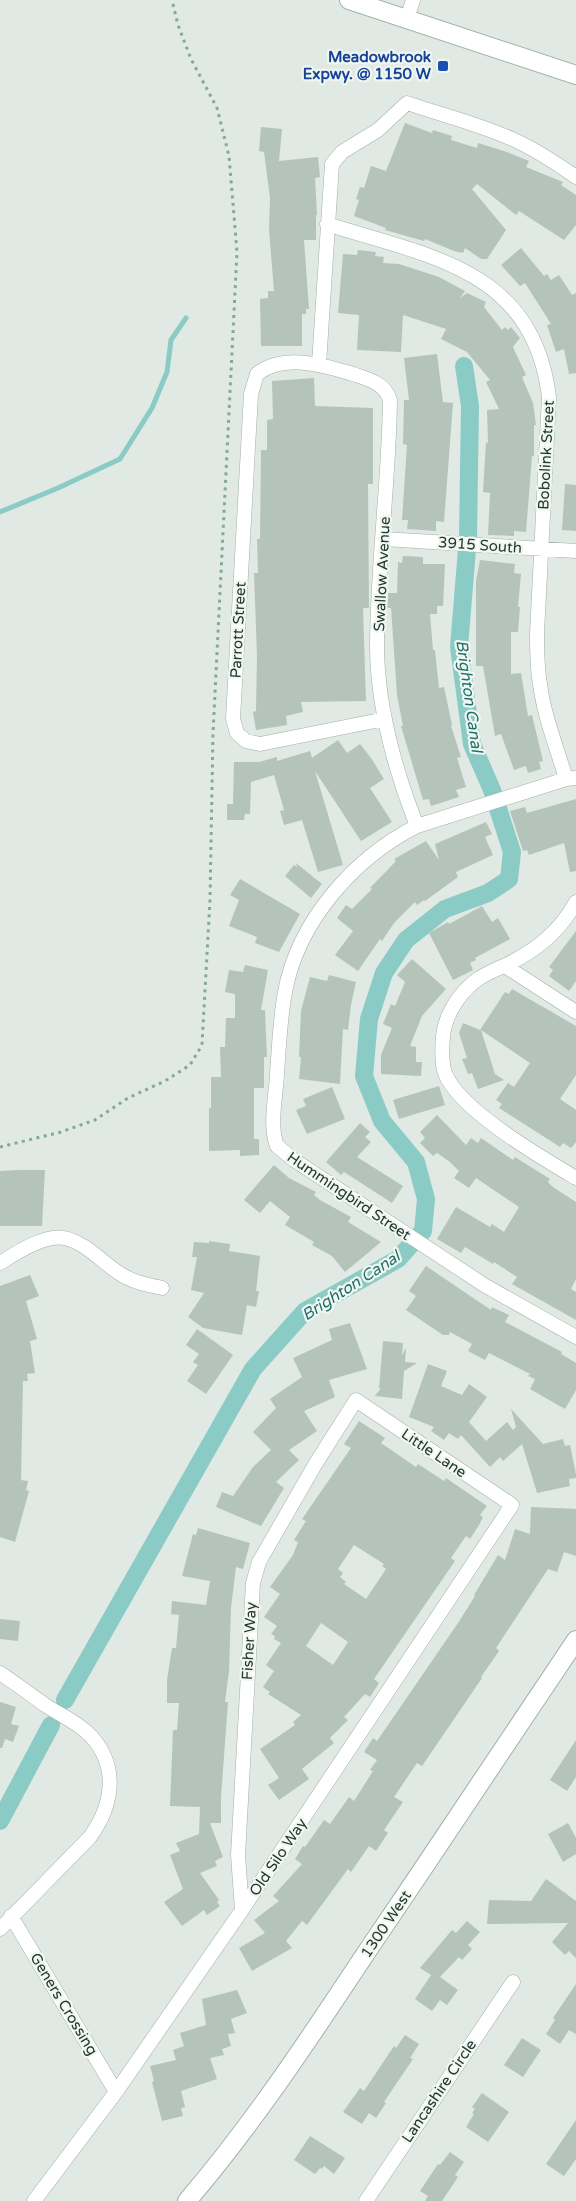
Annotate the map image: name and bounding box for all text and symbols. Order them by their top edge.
place label: Meadowbrook Expwy. @ 1150 W [303,48,432,84]
marker: Meadowbrook Expwy. @ 1150 W [436,59,450,73]
street label: Bobolink Street [534,400,558,510]
street label: Swallow Avenue [370,516,394,632]
street label: 3915 South [437,533,523,557]
street label: Parrott Street [226,581,250,679]
water label: Brighton Canal [451,639,487,755]
street label: Hummingbird Street [284,1148,414,1244]
water label: Brighton Canal [298,1246,406,1325]
street label: Little Lane [398,1425,470,1481]
street label: Fisher Way [238,1602,260,1680]
street label: Old Silo Way [245,1815,311,1899]
street label: 1300 West [357,1887,415,1961]
street label: Geners Crossing [26,1950,102,2058]
street label: Lancashire Circle [398,2036,480,2146]

